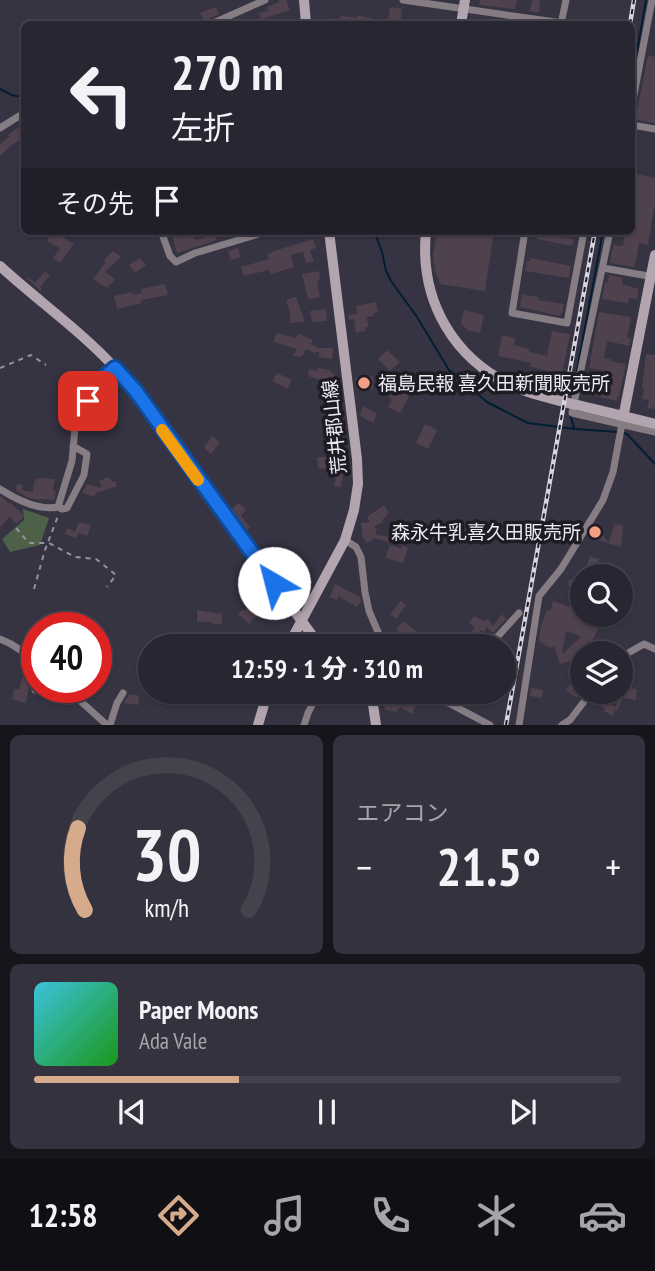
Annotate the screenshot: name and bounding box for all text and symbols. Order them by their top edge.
text: 270 m [171,40,284,104]
icon: left [56,49,147,140]
text: 左折 [171,106,235,148]
icon: arrive [148,182,186,220]
text: その先 [56,187,134,220]
pin [58,371,118,431]
place label: 福島民報 喜久田新聞販売所 [378,371,610,395]
marker: 福島民報 喜久田新聞販売所 [356,375,372,391]
street label: 荒井郡山線 [317,378,351,476]
icon: arrive [69,382,107,420]
place label: 森永牛乳喜久田販売所 [391,520,581,544]
marker: 森永牛乳喜久田販売所 [587,524,603,540]
position arrow [237,546,311,620]
map controls [570,564,633,704]
button: search [570,564,633,627]
speed limit sign: 40 [21,612,112,703]
button: layers [570,641,633,704]
text: 12:59 · 1 分 · 310 m [231,652,423,685]
text: エアコン [357,798,449,827]
text: 30 [131,807,201,901]
text: 21.5° [436,833,541,900]
text: − [357,842,372,891]
text: + [605,842,621,891]
text: km/h [144,892,188,924]
text: Paper Moons [139,993,258,1026]
text: Ada Vale [139,1026,207,1055]
icon: previous [113,1093,151,1131]
icon: pause [308,1093,346,1131]
icon: next [504,1093,542,1131]
icon: directions [154,1191,203,1240]
icon: music [260,1191,309,1240]
icon: phone [366,1191,415,1240]
icon: climate [472,1191,521,1240]
icon: car [578,1191,627,1240]
text: 12:58 [28,1194,98,1236]

